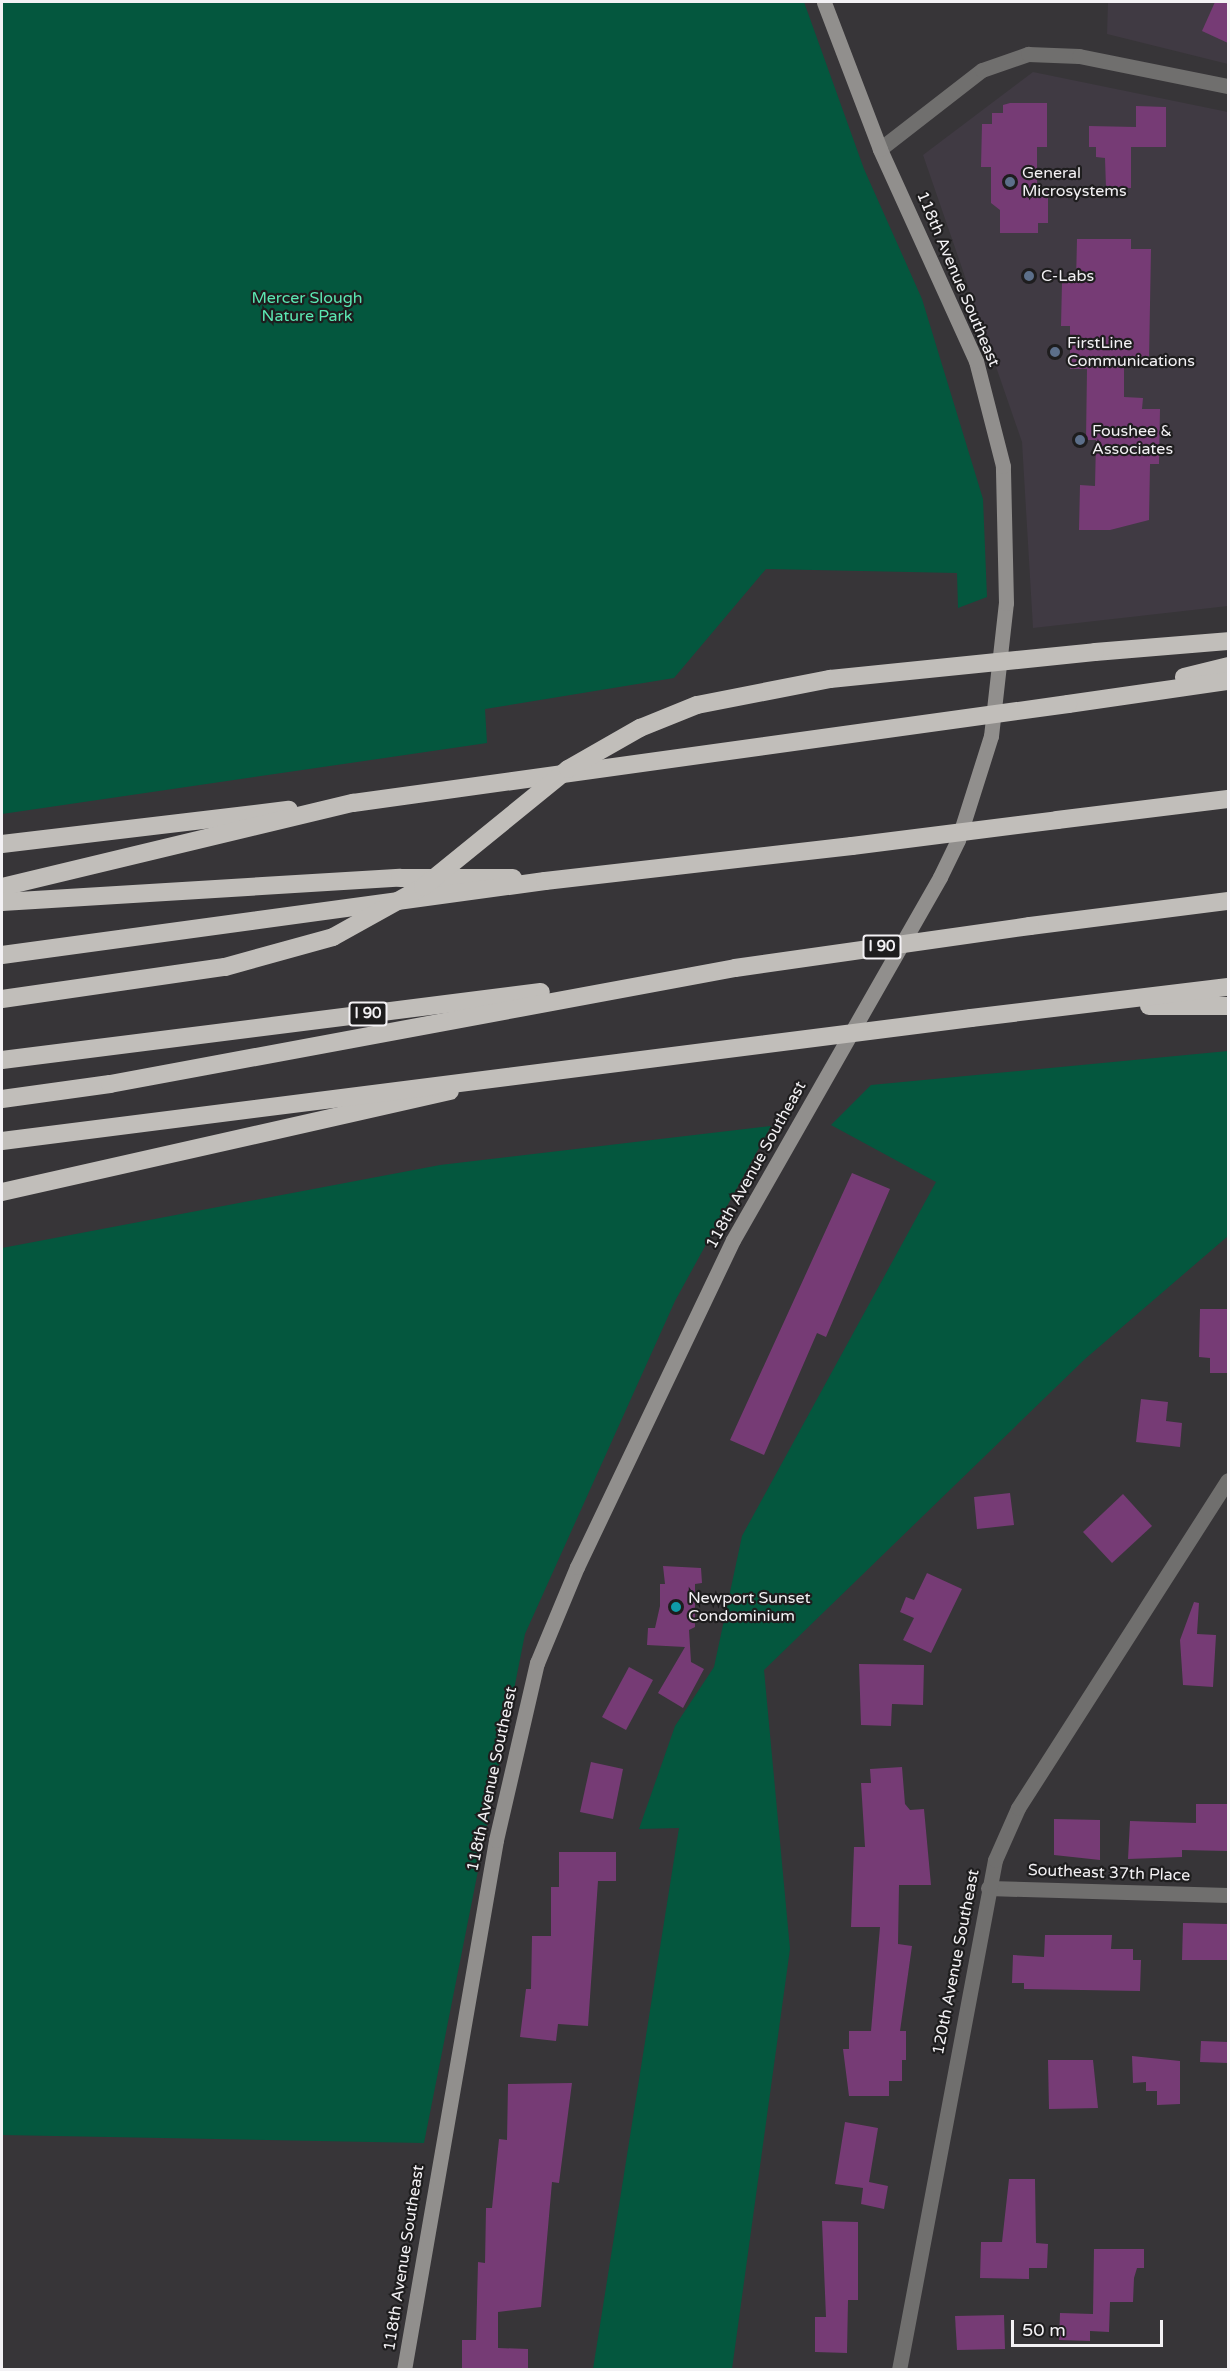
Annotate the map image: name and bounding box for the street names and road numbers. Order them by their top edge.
street label: 118th Avenue Southeast [912,188,1004,370]
road number: I 90 [861,935,903,959]
road number: I 90 [347,1002,389,1026]
street label: 118th Avenue Southeast [702,1078,810,1252]
street label: 118th Avenue Southeast [463,1685,521,1873]
street label: Southeast 37th Place [1028,1861,1190,1885]
street label: 120th Avenue Southeast [929,1868,983,2056]
street label: 118th Avenue Southeast [380,2163,428,2353]

